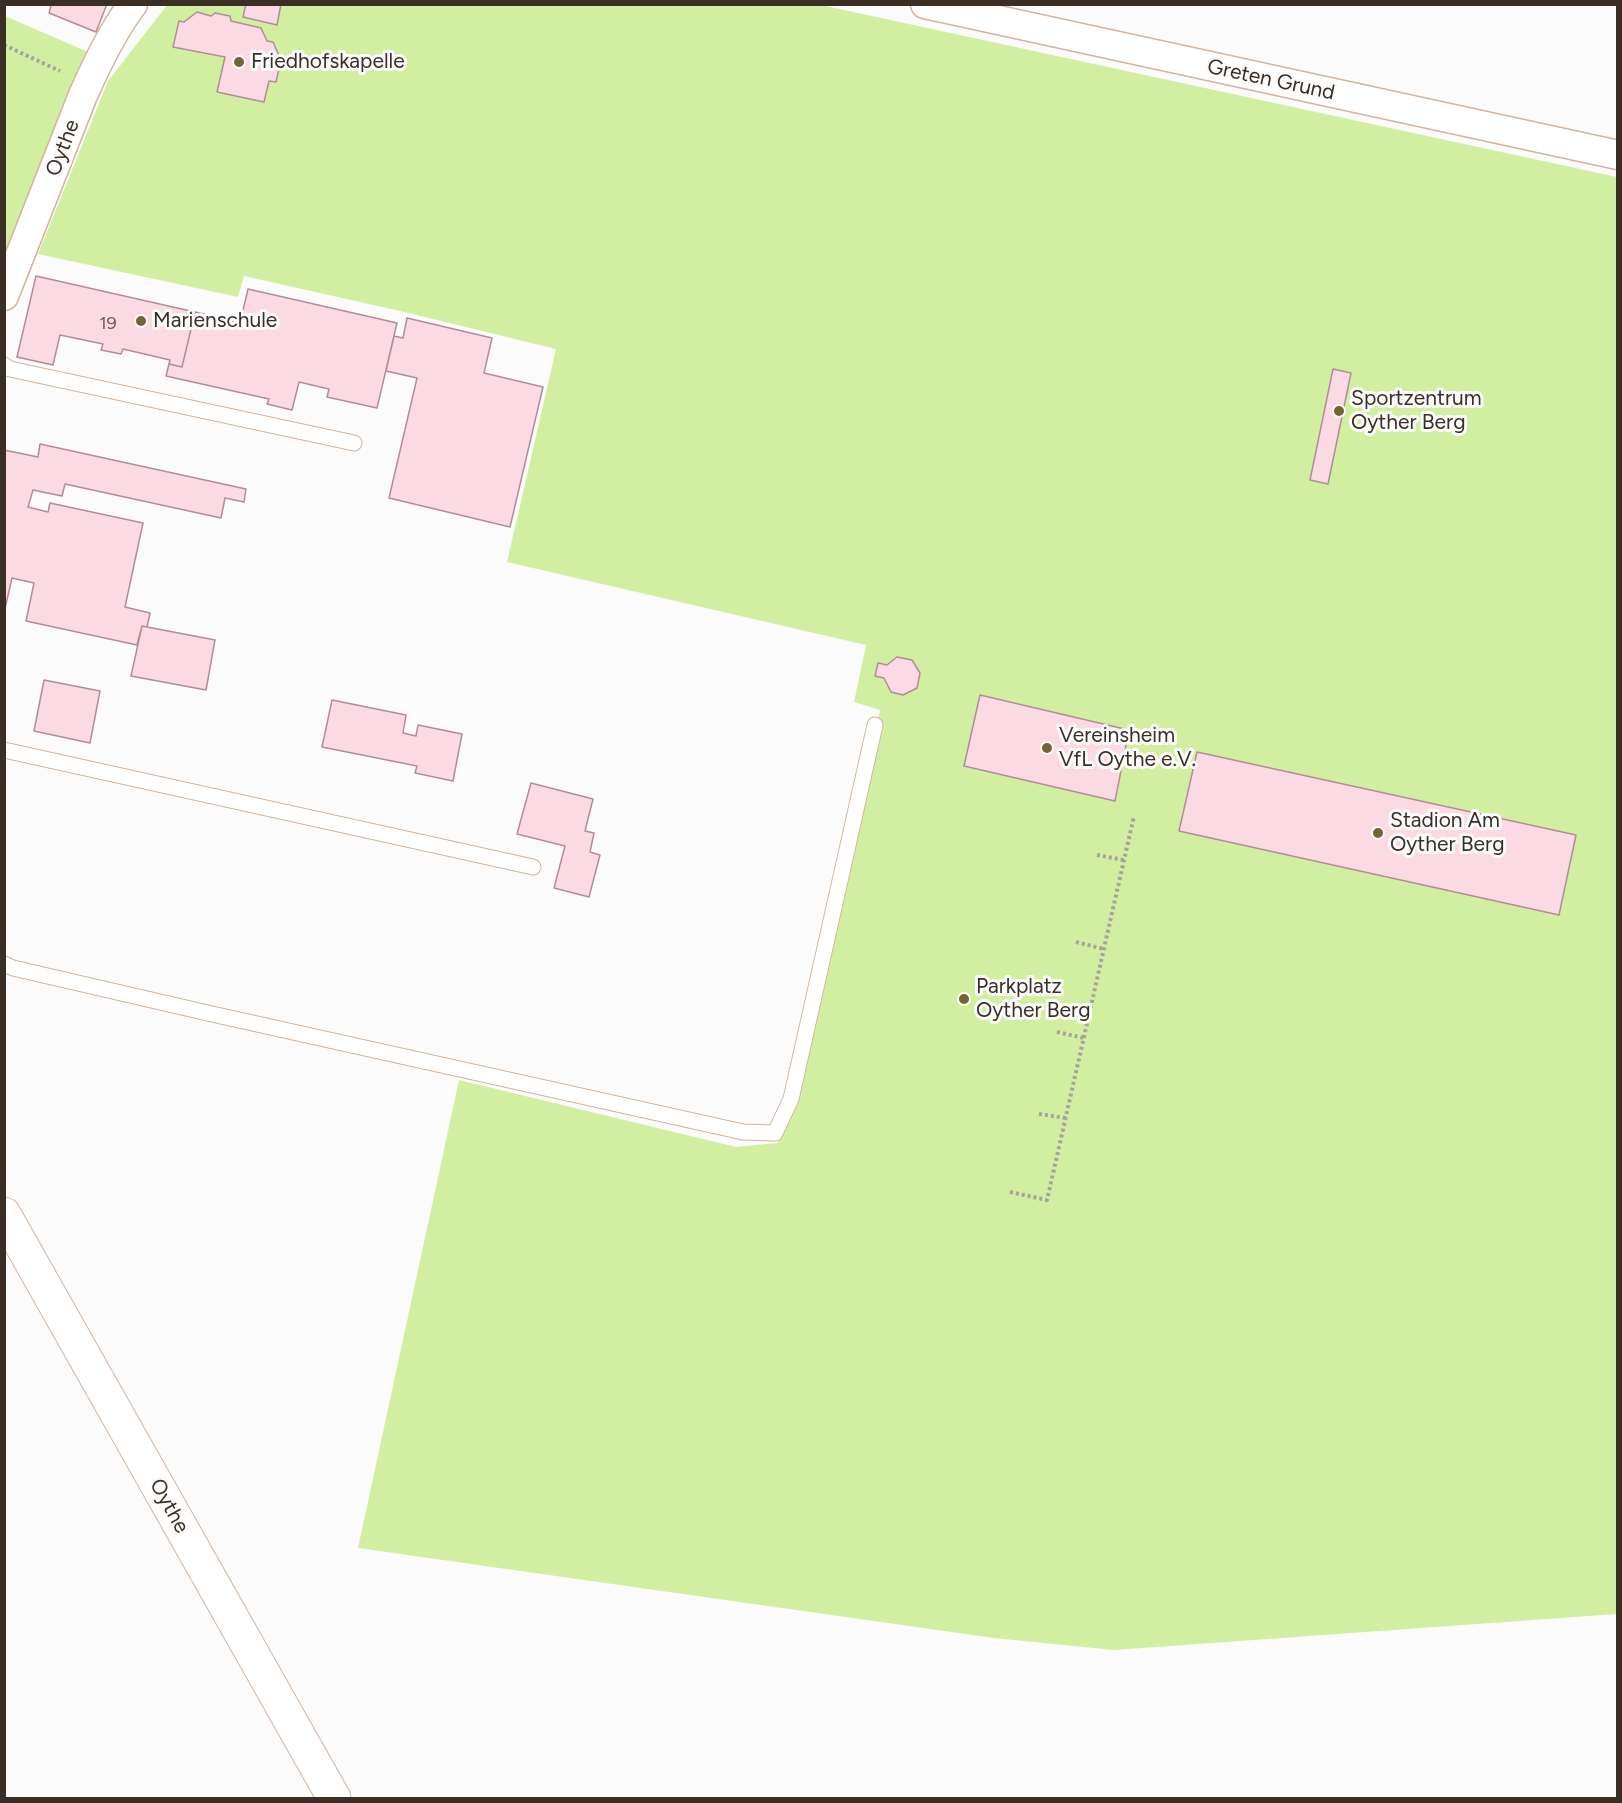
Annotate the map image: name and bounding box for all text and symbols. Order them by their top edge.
place label: Friedhofskapelle [251,49,405,75]
street label: Greten Grund [1205,54,1337,106]
marker: Friedhofskapelle [232,55,246,69]
street label: Oythe [41,116,85,180]
place label: Marienschule [153,308,277,334]
house number: 19 [99,313,117,335]
marker: Marienschule [134,314,148,328]
place label: Sportzentrum Oyther Berg [1351,386,1482,436]
marker: Sportzentrum Oyther Berg [1332,404,1346,418]
place label: Vereinsheim VfL Oythe e.V. [1059,723,1196,773]
marker: Vereinsheim VfL Oythe e.V. [1040,741,1054,755]
place label: Stadion Am Oyther Berg [1390,808,1504,858]
marker: Stadion Am Oyther Berg [1371,826,1385,840]
place label: Parkplatz Oyther Berg [976,974,1090,1024]
marker: Parkplatz Oyther Berg [957,992,971,1006]
street label: Oythe [144,1474,194,1538]

